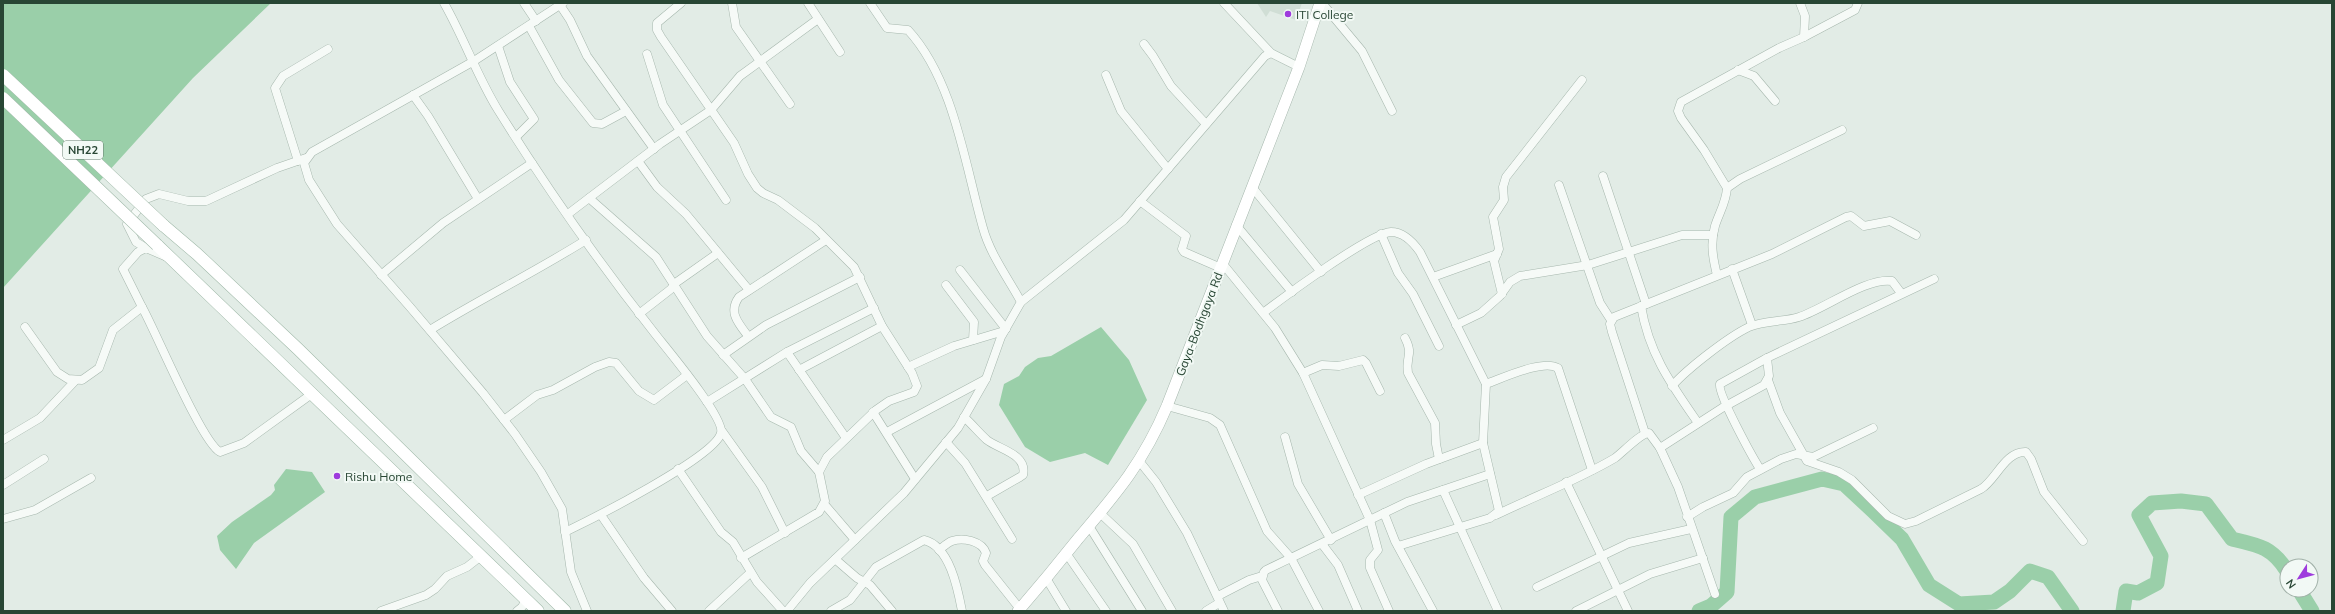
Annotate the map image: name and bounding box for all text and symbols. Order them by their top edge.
place label: ITI College [1296,7,1353,22]
marker: ITI College [1283,9,1293,19]
road number: NH22 [63,141,103,159]
street label: Gaya-Bodhgaya Rd [1172,270,1226,378]
place label: Rishu Home [345,469,412,484]
marker: Rishu Home [332,471,342,481]
north arrow [2279,558,2319,598]
text: N [2283,576,2299,591]

